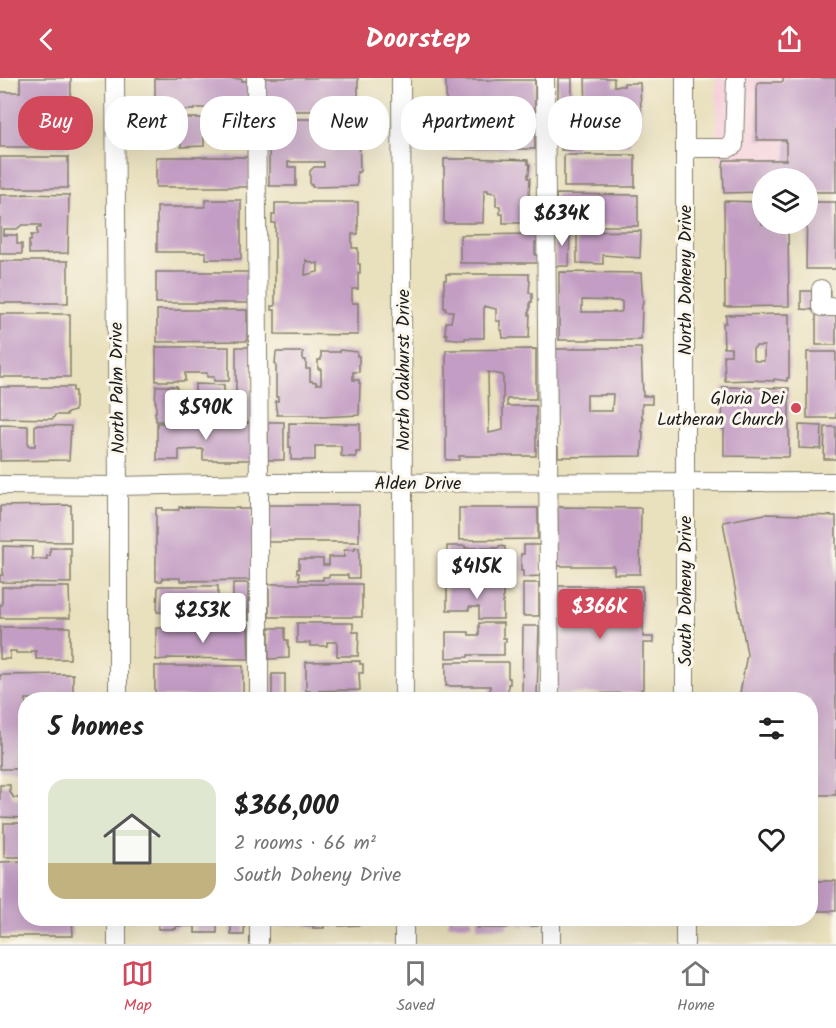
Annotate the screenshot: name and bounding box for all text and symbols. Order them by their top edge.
text: Doorstep [366,18,470,61]
icon: back [30,23,63,56]
icon: share [773,23,806,56]
chip: Buy [18,96,93,150]
chip: Rent [105,96,188,150]
chip: Filters [200,96,297,150]
chip: New [309,96,389,150]
chip: Apartment [401,96,536,150]
chip: House [548,96,642,150]
map controls [752,168,818,234]
button: layers [752,168,818,234]
pin: $634K [520,196,604,247]
text: $634K [534,199,590,231]
street label: North Doheny Drive [672,205,701,355]
street label: North Oakhurst Drive [390,289,419,451]
street label: North Palm Drive [103,322,134,454]
place label: Gloria Dei Lutheran Church [657,385,785,435]
pin: $590K [164,390,248,441]
text: $590K [179,393,233,425]
marker: Gloria Dei Lutheran Church [789,401,803,415]
street label: Alden Drive [375,470,461,499]
street label: South Doheny Drive [672,516,701,666]
pin: $415K [435,549,519,600]
text: $415K [452,552,502,584]
pin: $366K [558,589,642,640]
text: $366K [572,592,628,624]
pin: $253K [161,593,245,644]
text: $253K [175,596,231,628]
text: 5 homes [48,707,144,749]
icon: filters [755,712,788,745]
text: $366,000 [234,786,339,828]
icon: home [96,803,168,875]
icon: heart [755,823,788,856]
text: 2 rooms · 66 m² [234,828,376,860]
text: South Doheny Drive [234,860,401,892]
tab: Map [121,957,154,1018]
tab: Saved [397,957,435,1018]
tab: Home [677,957,715,1018]

